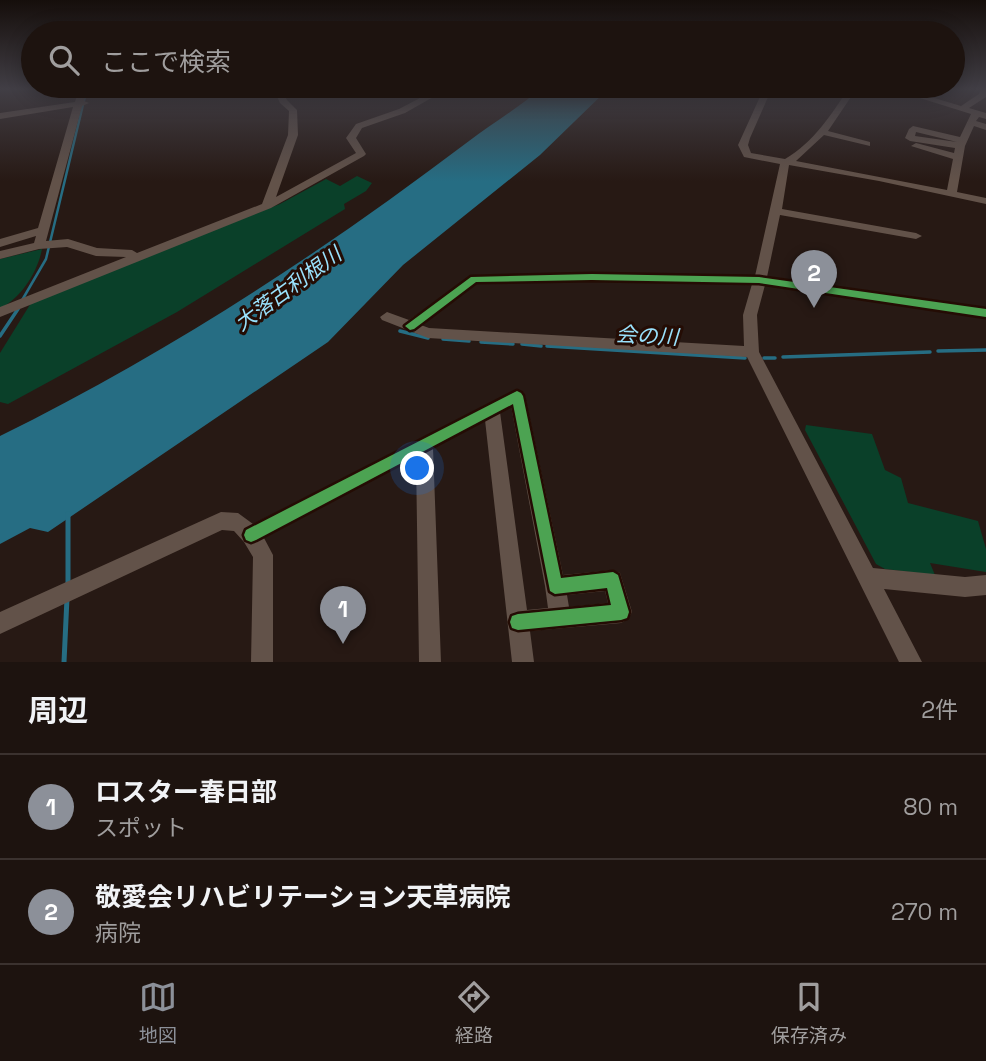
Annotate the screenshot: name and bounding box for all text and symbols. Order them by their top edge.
search box [21,21,965,98]
icon: search [45,41,83,79]
text: ここで検索 [101,45,231,79]
water label: 大落古利根川 [229,239,348,337]
pin: 2 [791,250,837,308]
water label: 会の川 [615,320,681,351]
your location [400,451,434,485]
pin: 1 [320,586,366,644]
text: 周辺 [28,691,88,730]
text: 2件 [921,695,958,725]
text: ロスター春日部 [95,775,277,809]
text: 1 [46,792,56,822]
text: 80 m [903,792,958,822]
text: スポット [95,813,187,843]
text: 敬愛会リハビリテーション天草病院 [95,880,510,914]
text: 2 [44,897,58,927]
text: 270 m [891,897,958,927]
text: 病院 [95,918,141,948]
tab: 地図 [139,978,177,1048]
tab: 経路 [455,978,493,1048]
tab: 保存済み [771,978,847,1048]

